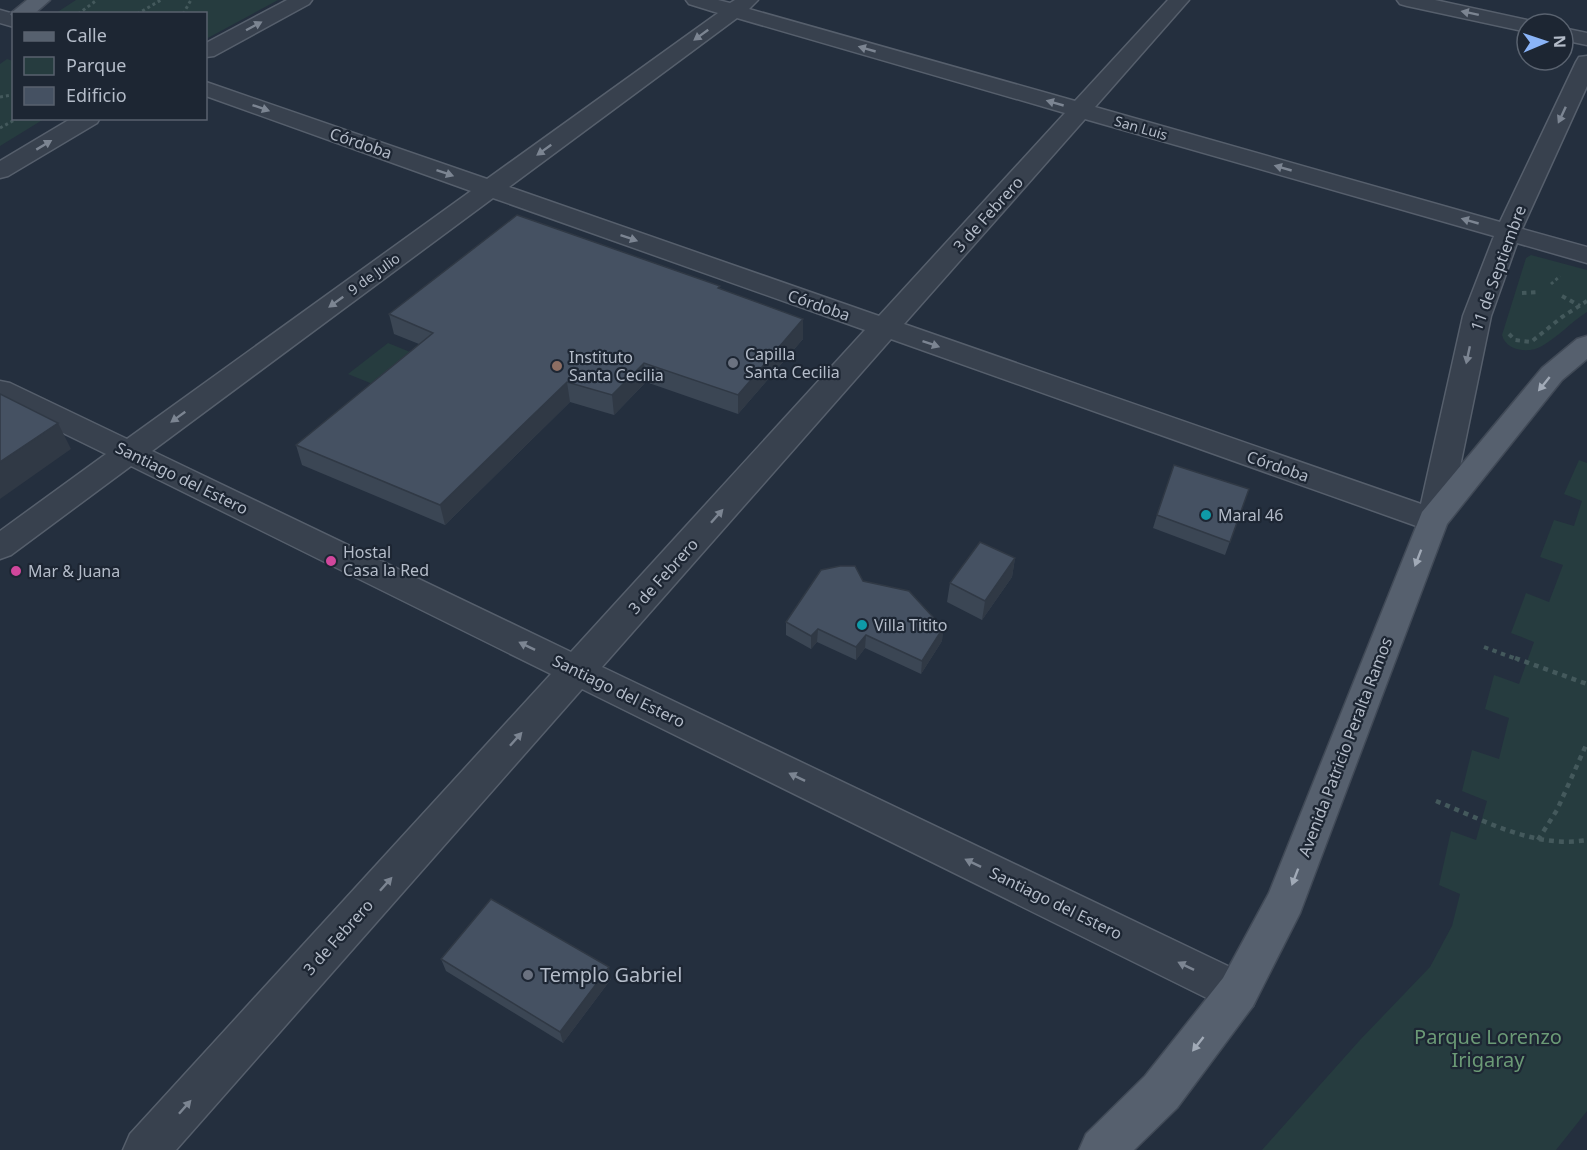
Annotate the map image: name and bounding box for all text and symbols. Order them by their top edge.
one-way arrow [1461,8,1479,18]
legend [12,12,207,120]
north arrow [1515,12,1575,72]
one-way arrow [245,21,262,31]
text: Calle [66,23,107,47]
one-way arrow [694,28,709,40]
text: N [1549,35,1571,48]
one-way arrow [858,44,876,53]
text: Parque [66,53,126,77]
text: Edificio [66,83,127,107]
one-way arrow [1046,98,1064,107]
one-way arrow [252,104,270,114]
one-way arrow [1558,107,1567,124]
street label: San Luis [1112,111,1170,144]
street label: Córdoba [327,122,395,164]
one-way arrow [36,140,53,150]
one-way arrow [536,144,552,156]
one-way arrow [1273,163,1291,172]
one-way arrow [436,168,454,178]
street label: 3 de Febrero [948,171,1028,257]
street label: 11 de Septiembre [1465,202,1531,334]
one-way arrow [1461,216,1479,226]
one-way arrow [620,233,638,243]
street label: 9 de Julio [344,248,404,299]
street label: Córdoba [785,284,853,326]
one-way arrow [328,296,344,308]
one-way arrow [923,340,941,350]
place label: Capilla Santa Cecilia [745,343,840,383]
one-way arrow [1463,345,1473,364]
place label: Instituto Santa Cecilia [569,346,664,386]
marker: Capilla Santa Cecilia [726,356,740,370]
marker: Instituto Santa Cecilia [550,359,564,373]
one-way arrow [1537,376,1550,392]
one-way arrow [171,411,187,423]
street label: Santiago del Estero [112,436,252,520]
street label: Córdoba [1244,445,1312,487]
place label: Maral 46 [1218,504,1283,526]
marker: Maral 46 [1199,508,1213,522]
one-way arrow [710,509,723,524]
street label: 3 de Febrero [623,533,703,619]
place label: Hostal Casa la Red [343,541,429,581]
one-way arrow [1413,549,1423,567]
marker: Hostal Casa la Red [324,554,338,568]
place label: Mar & Juana [28,560,120,582]
marker: Mar & Juana [9,564,23,578]
place label: Villa Titito [874,614,948,636]
marker: Villa Titito [855,618,869,632]
street label: Avenida Patricio Peralta Ramos [1293,634,1397,860]
one-way arrow [519,642,536,651]
street label: Santiago del Estero [549,649,689,733]
one-way arrow [509,732,522,747]
one-way arrow [789,773,806,782]
one-way arrow [964,858,981,867]
street label: Santiago del Estero [986,861,1126,945]
one-way arrow [1290,868,1300,886]
one-way arrow [379,877,392,892]
street label: 3 de Febrero [298,894,378,980]
place label: Templo Gabriel [540,961,682,988]
one-way arrow [1177,962,1194,971]
marker: Templo Gabriel [521,968,535,982]
park label: Parque Lorenzo Irigaray [1414,1023,1562,1073]
one-way arrow [1192,1037,1204,1052]
one-way arrow [178,1099,192,1114]

